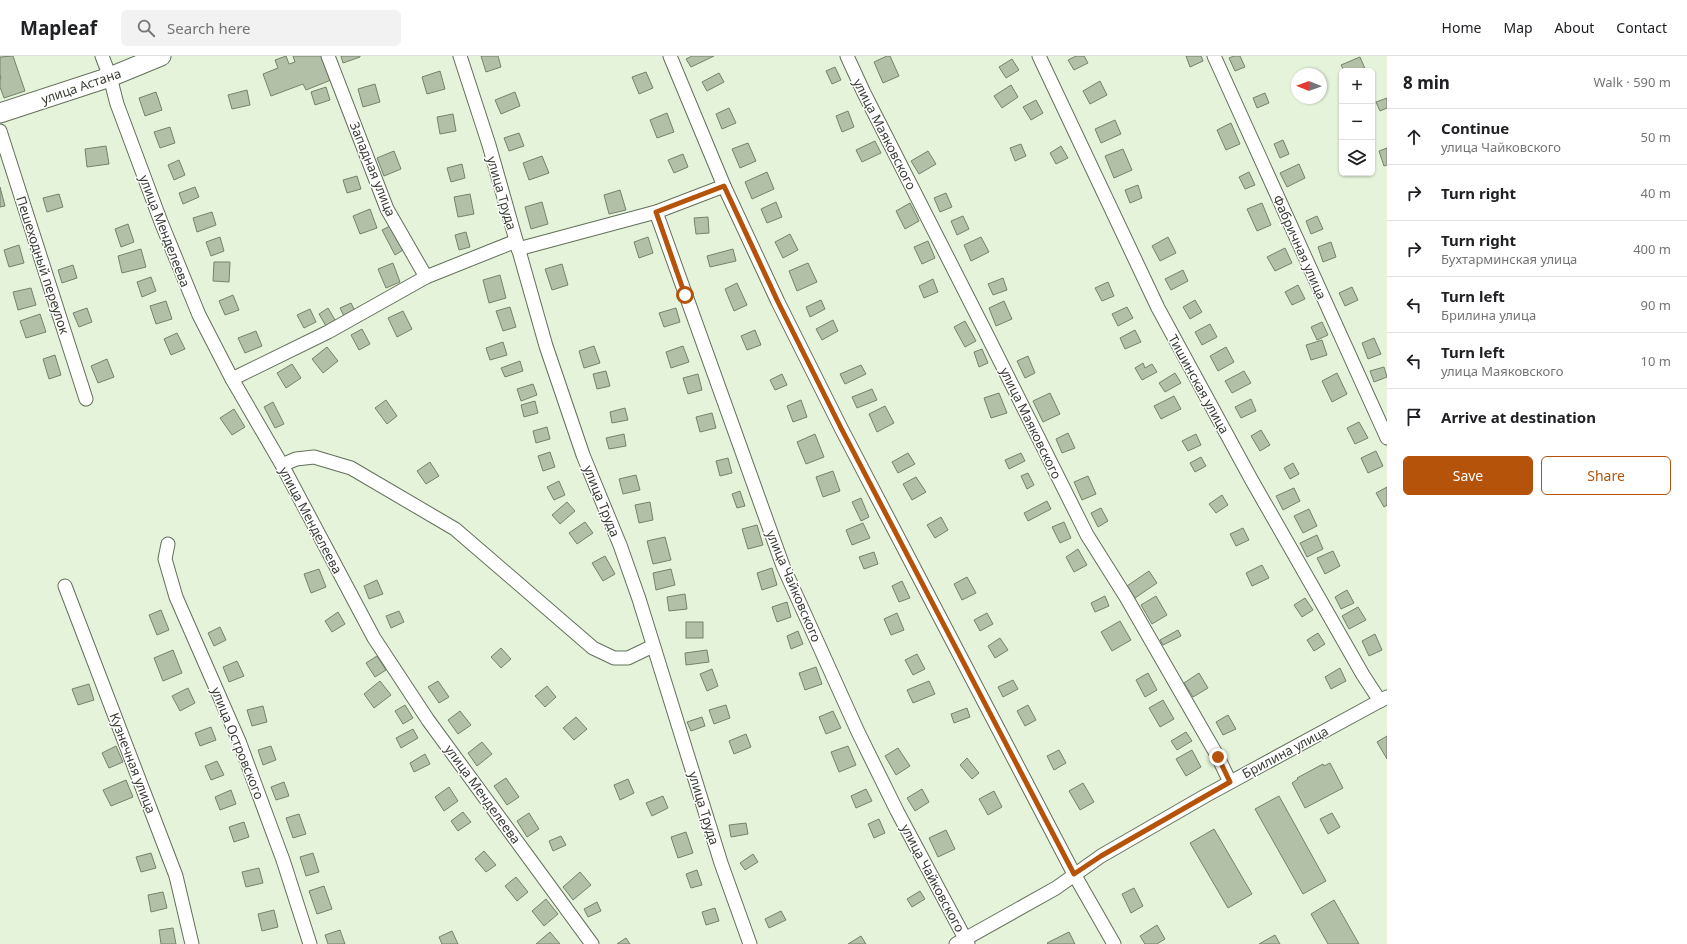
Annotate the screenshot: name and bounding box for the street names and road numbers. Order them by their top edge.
street label: улица Астана [39,64,123,108]
street label: улица Маяковского [849,75,921,193]
street label: Западная улица [346,119,400,219]
street label: улица Труда [483,154,521,232]
street label: улица Менделеева [135,172,195,290]
street label: Фабричная улица [1269,192,1331,302]
street label: Пешеходный переулок [12,194,74,337]
street label: Тишинская улица [1164,331,1234,437]
street label: улица Маяковского [996,364,1066,482]
street label: улица Менделеева [275,463,347,577]
street label: улица Труда [579,463,625,539]
street label: улица Чайковского [762,527,826,645]
street label: улица Островского [207,684,269,802]
street label: Кузнечная улица [106,710,160,816]
street label: Брилина улица [1239,722,1331,782]
street label: улица Менделеева [441,741,525,847]
street label: улица Труда [684,769,724,847]
street label: улица Чайковского [897,821,969,935]

